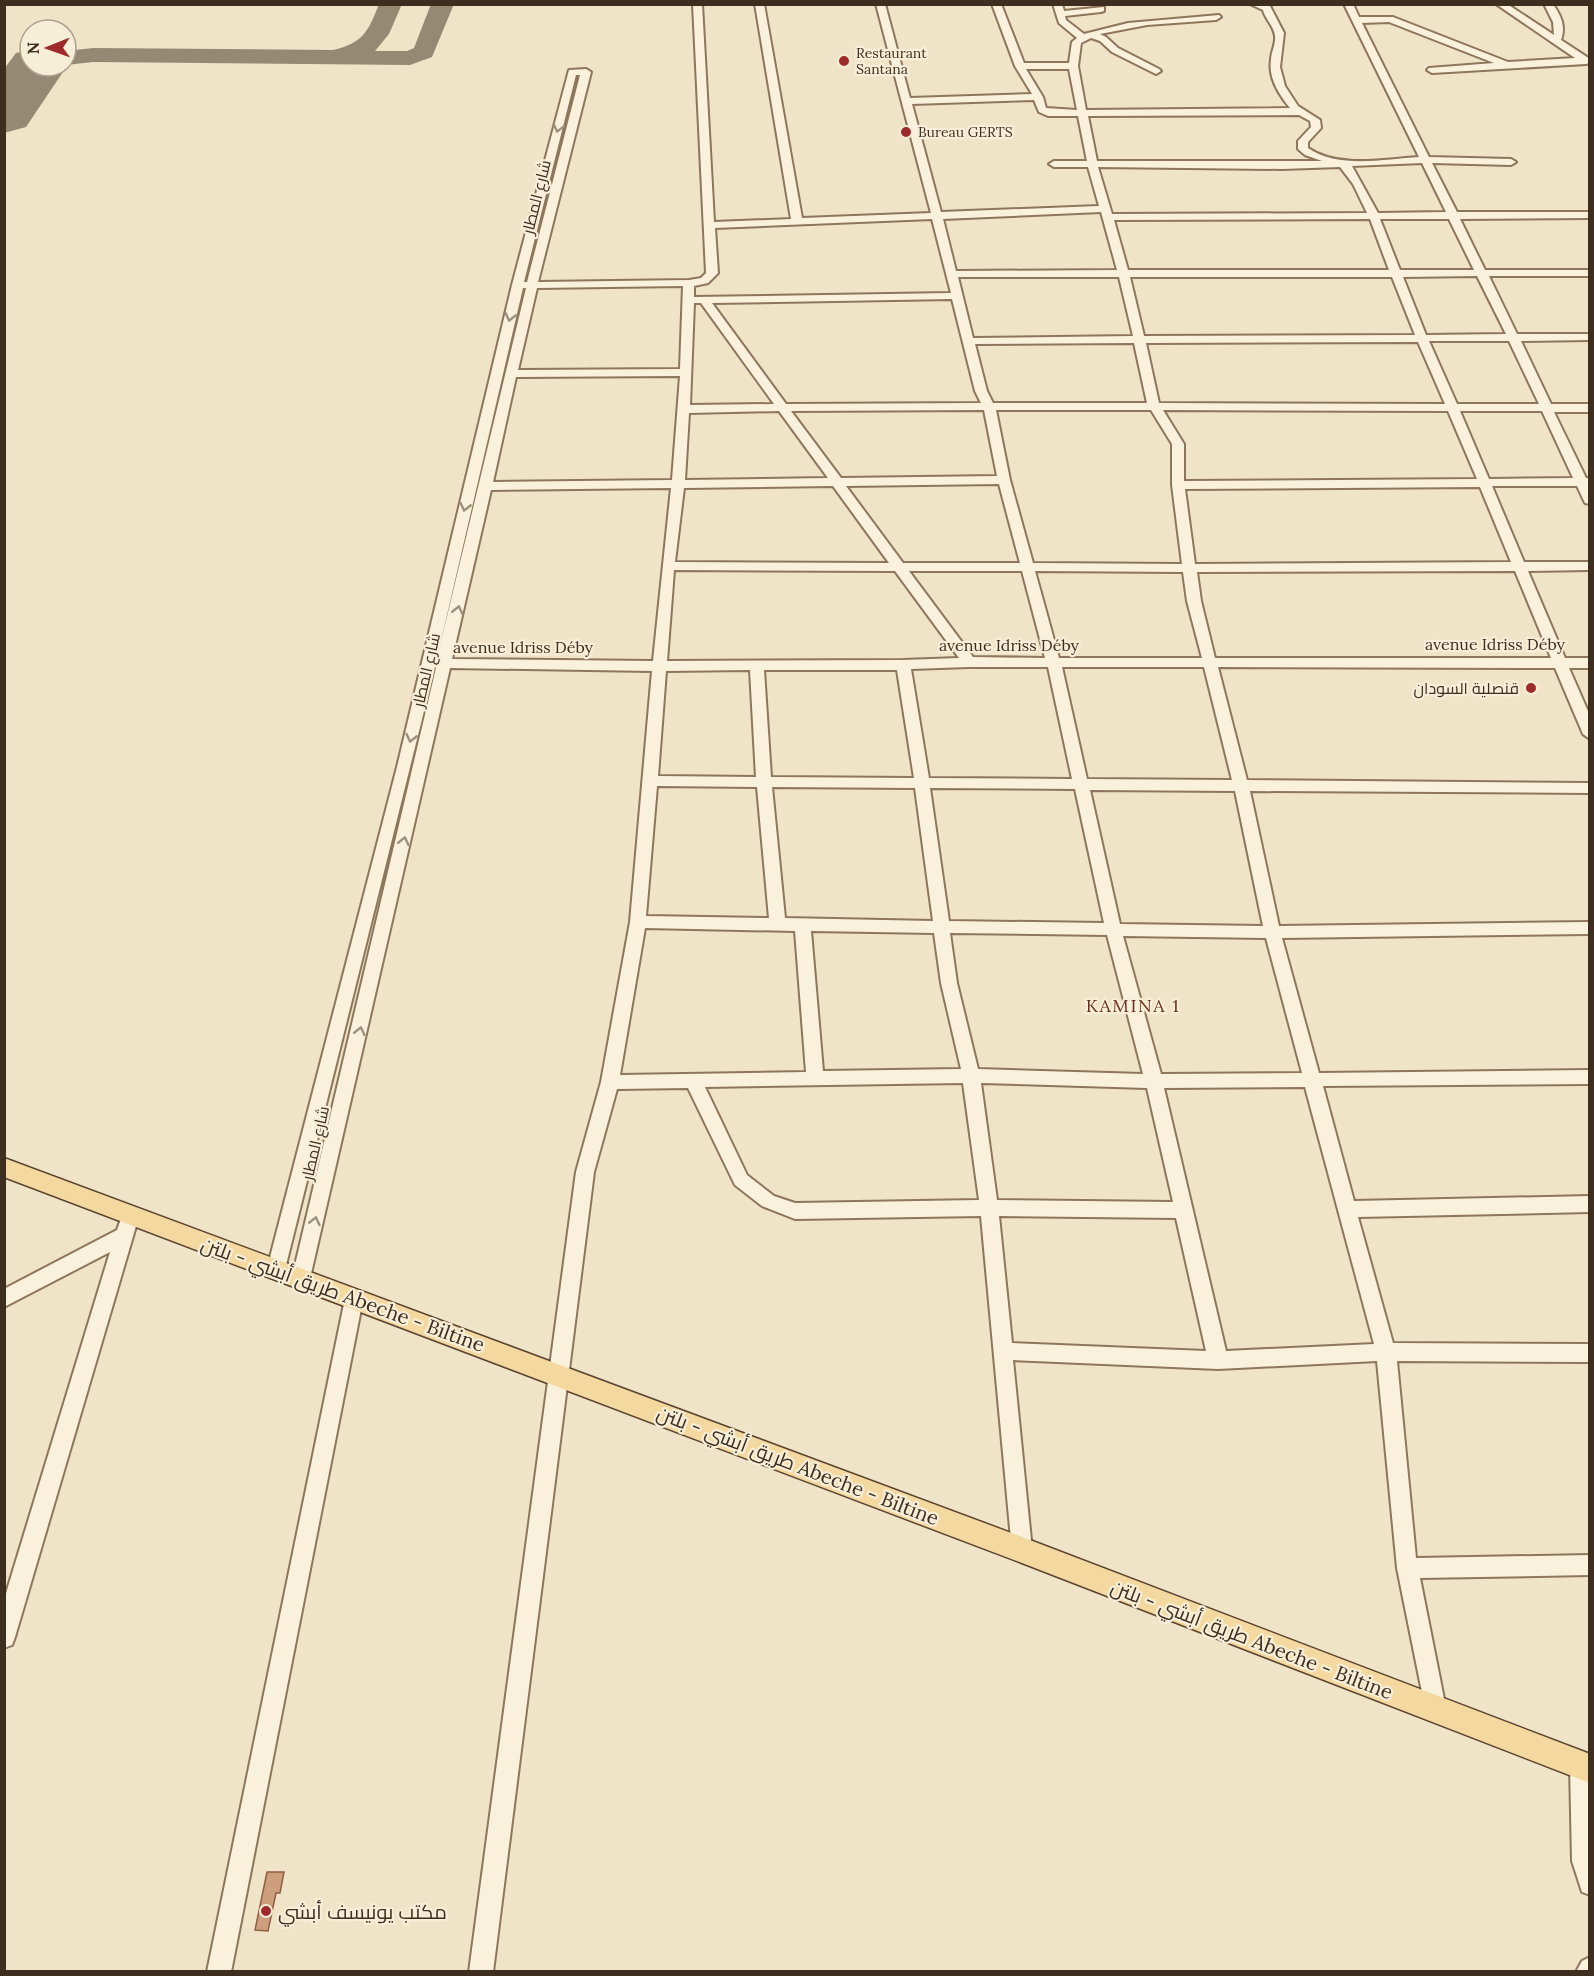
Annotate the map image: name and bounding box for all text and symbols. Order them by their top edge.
north arrow [18,18,78,78]
text: N [23,42,43,55]
place label: Restaurant Santana [856,44,927,78]
marker: Restaurant Santana [837,54,851,68]
one-way arrow [552,123,565,133]
place label: Bureau GERTS [918,123,1013,141]
marker: Bureau GERTS [899,125,913,139]
street label: شارع المطار [517,158,557,238]
one-way arrow [504,312,517,322]
one-way arrow [459,502,472,512]
one-way arrow [451,605,464,615]
street label: شارع المطار [408,631,446,711]
street label: avenue Idriss Déby [1425,634,1566,654]
street label: avenue Idriss Déby [939,635,1080,655]
street label: avenue Idriss Déby [453,637,594,657]
place label: قنصلية السودان [1413,678,1519,699]
marker: قنصلية السودان [1524,681,1538,695]
one-way arrow [405,733,418,743]
one-way arrow [397,836,410,846]
district label: KAMINA 1 [1086,994,1180,1017]
one-way arrow [352,1026,365,1036]
street label: شارع المطار [297,1104,335,1184]
one-way arrow [307,1216,320,1226]
street label: طريق أبشي - بلتن Abeche - Biltine [197,1231,488,1360]
street label: طريق أبشي - بلتن Abeche - Biltine [652,1400,943,1533]
street label: طريق أبشي - بلتن Abeche - Biltine [1106,1574,1397,1707]
place label: مكتب يونيسف أبشي [278,1899,447,1927]
marker: مكتب يونيسف أبشي [259,1904,273,1918]

